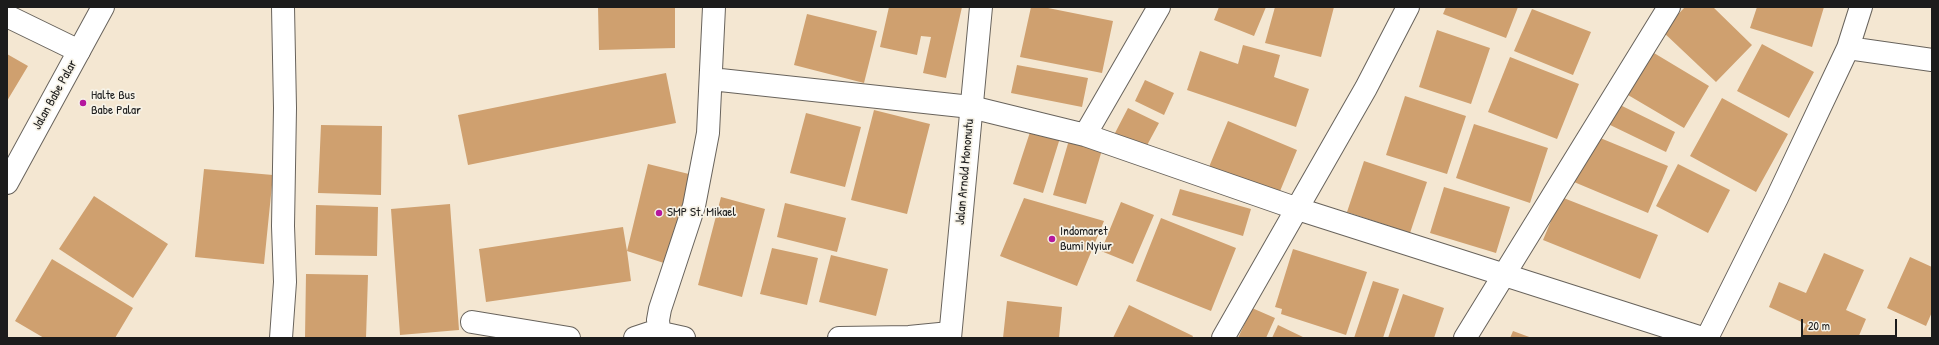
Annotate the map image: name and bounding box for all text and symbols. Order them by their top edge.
street label: Jalan Babe Palar [29,57,81,133]
place label: Halte Bus Babe Palar [91,88,141,119]
marker: Halte Bus Babe Palar [78,98,88,108]
street label: Jalan Arnold Mononutu [953,118,977,226]
place label: SMP St. Mikael [667,205,736,221]
marker: SMP St. Mikael [654,208,664,218]
place label: Indomaret Bumi Nyiur [1060,224,1112,255]
marker: Indomaret Bumi Nyiur [1047,234,1057,244]
scale bar [1803,311,1899,337]
text: 20 m [1808,317,1830,334]

